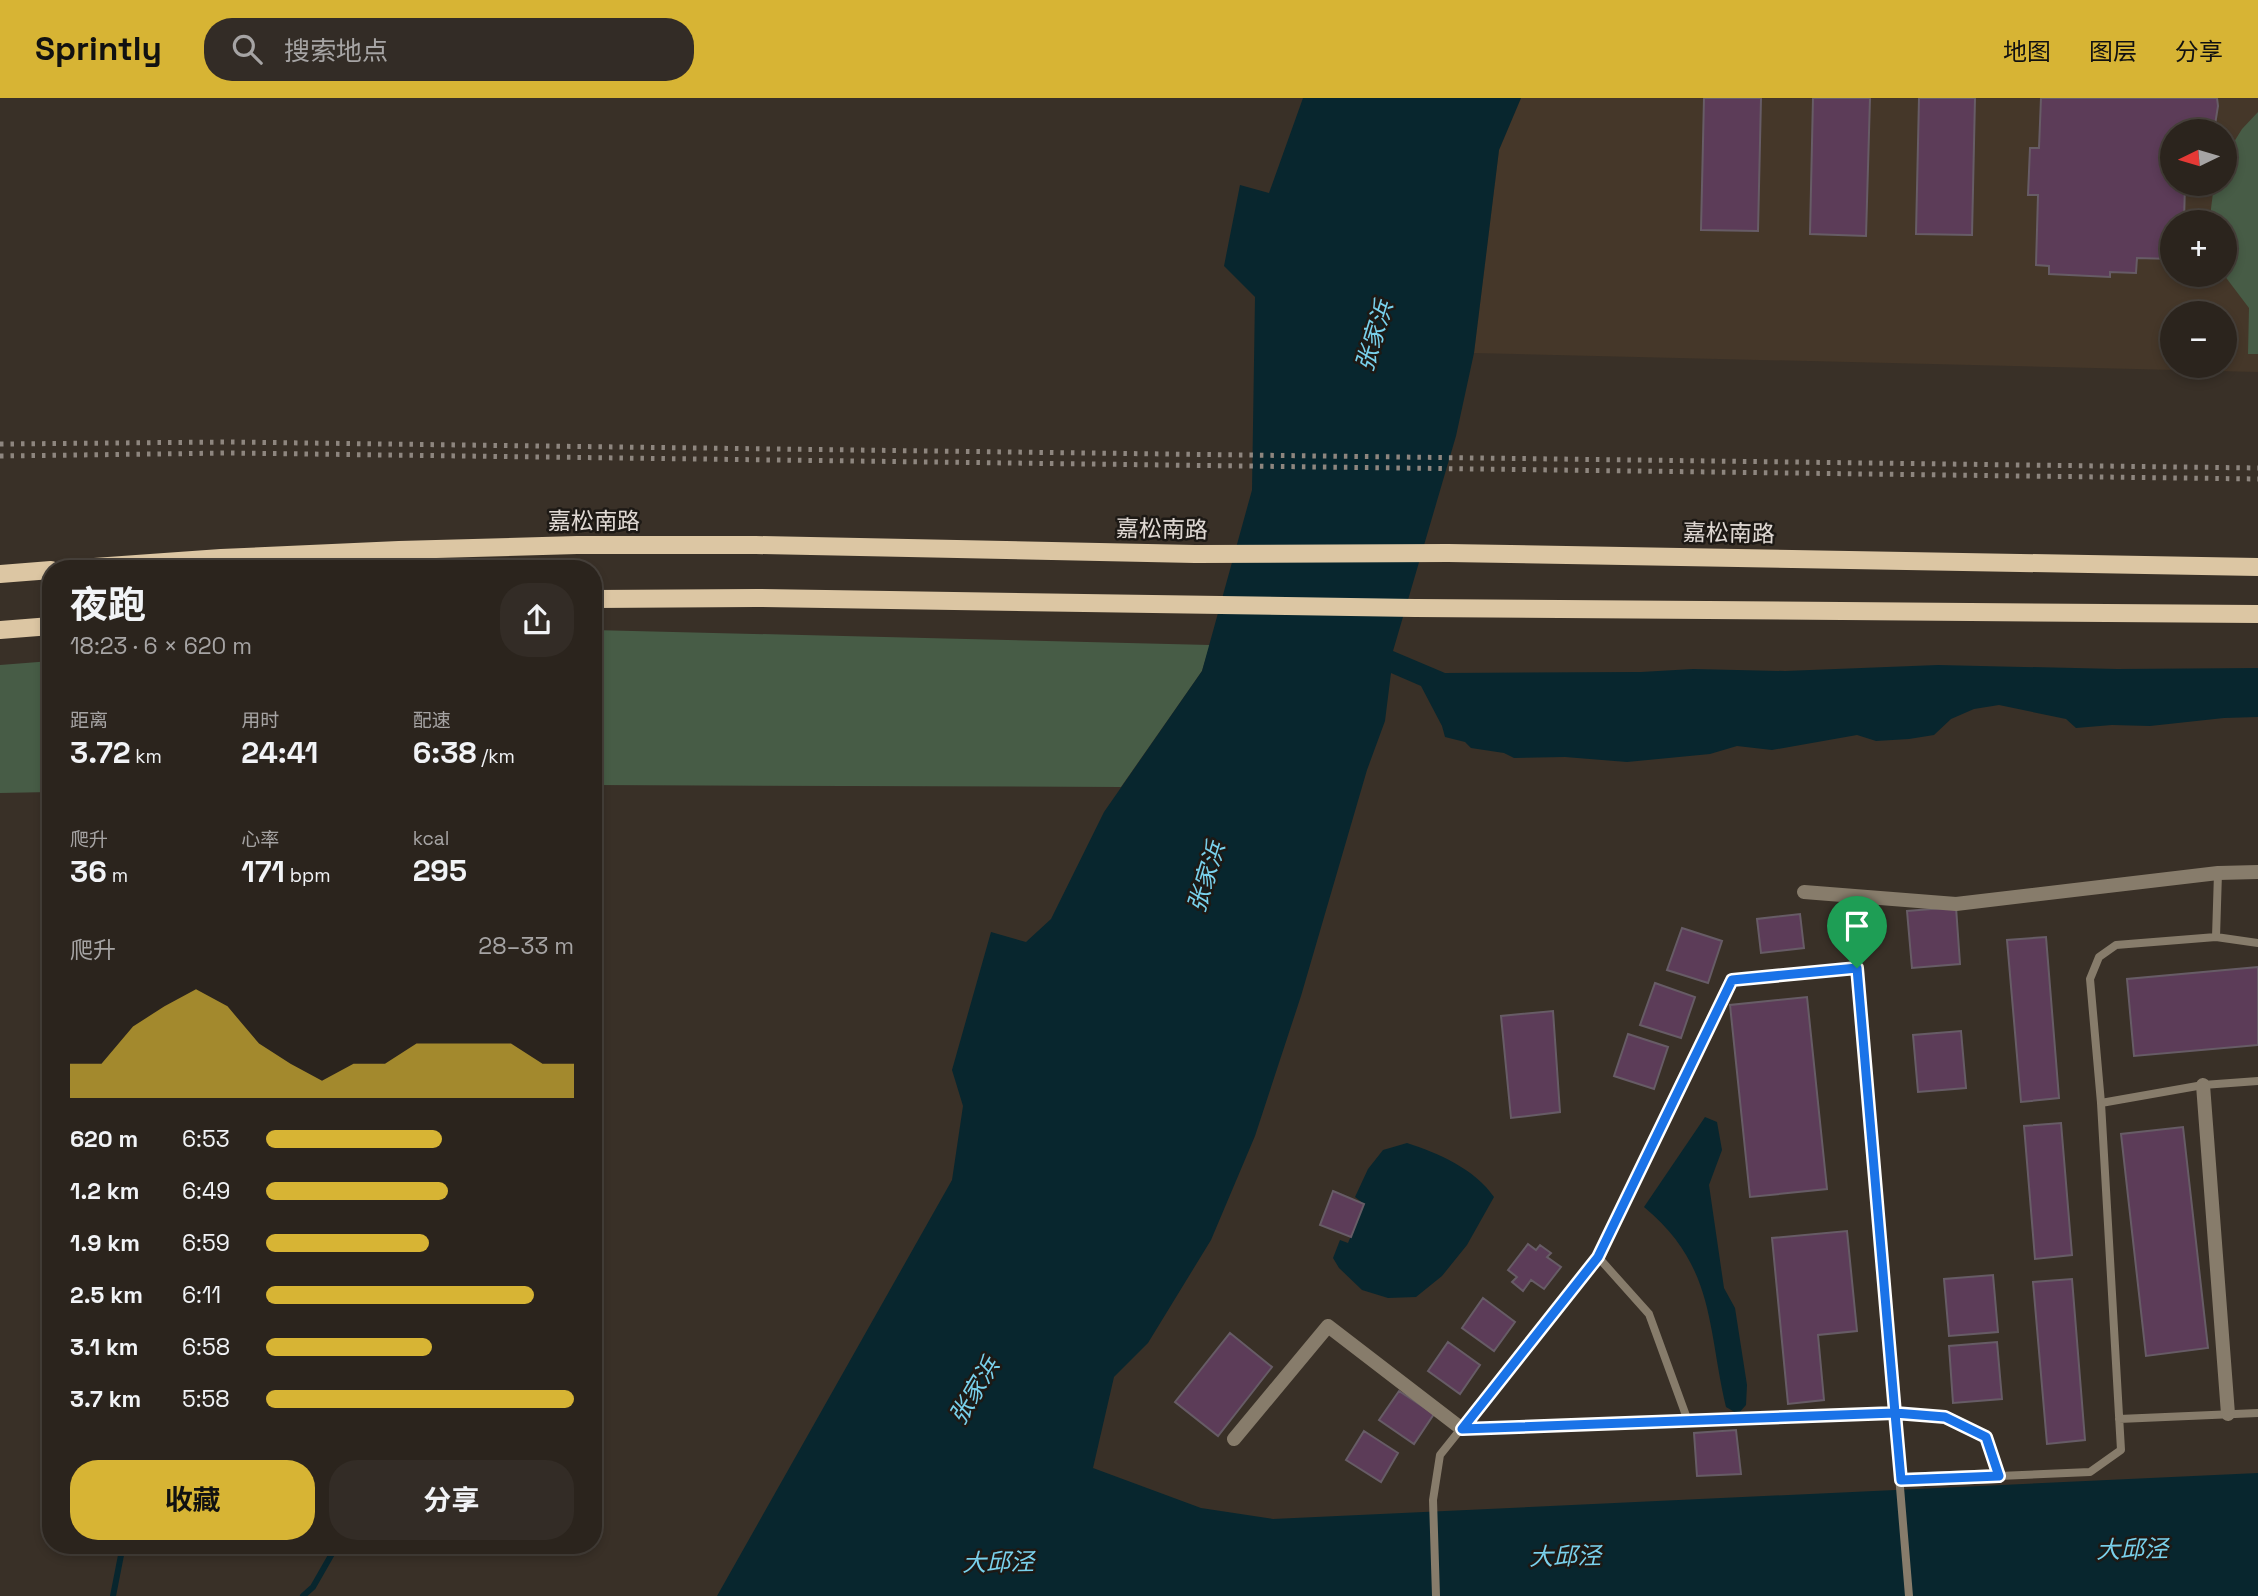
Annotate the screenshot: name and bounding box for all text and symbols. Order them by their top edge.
search box [204,18,694,81]
text: Sprintly [35,28,162,70]
icon: search [228,30,266,68]
text: 搜索地点 [284,34,388,68]
text: 地图 [2003,36,2051,67]
text: 图层 [2089,36,2137,67]
text: 分享 [2175,36,2223,67]
north arrow [2160,119,2236,196]
map controls [2160,119,2237,378]
button: + [2160,210,2237,287]
water label: 张家浜 [1349,295,1400,375]
button: − [2160,301,2237,378]
street label: 嘉松南路 [548,506,640,536]
street label: 嘉松南路 [1116,513,1208,545]
street label: 嘉松南路 [1683,517,1775,549]
text: 夜跑 [70,581,146,629]
button: share [500,583,574,657]
text: 18:23 · 6 × 620 m [70,631,252,661]
text: 距离 [70,708,108,733]
text: 用时 [241,708,279,733]
text: 配速 [413,708,451,733]
text: 3.72 [70,733,130,772]
text: 24:41 [241,733,318,772]
text: 6:38 [413,733,476,772]
text: km [130,744,162,769]
text: /km [476,744,515,769]
text: kcal [413,826,449,851]
text: 爬升 [70,827,108,852]
text: 心率 [241,827,279,852]
water label: 张家浜 [1181,836,1232,916]
text: 295 [413,851,467,890]
text: 36 [70,852,107,891]
text: 171 [241,852,285,891]
text: m [107,863,128,888]
text: bpm [285,863,330,888]
pin [1827,896,1887,968]
icon: arrive [1838,907,1876,945]
text: 28–33 m [478,931,574,961]
text: 爬升 [70,935,116,965]
text: 620 m [70,1124,138,1154]
text: 6:53 [182,1124,230,1154]
text: 1.2 km [70,1176,139,1206]
text: 6:49 [182,1176,230,1206]
text: 1.9 km [70,1228,140,1258]
text: 6:59 [182,1228,230,1258]
text: 2.5 km [70,1280,143,1310]
text: 6:11 [182,1280,221,1310]
text: 3.1 km [70,1332,139,1362]
text: 6:58 [182,1332,230,1362]
water label: 张家浜 [942,1350,1007,1430]
text: 3.7 km [70,1384,141,1414]
text: 5:58 [182,1384,230,1414]
button: 收藏 [70,1460,315,1540]
button: 分享 [329,1460,574,1540]
water label: 大邱泾 [2096,1533,2170,1565]
water label: 大邱泾 [1529,1540,1603,1572]
water label: 大邱泾 [962,1546,1036,1578]

